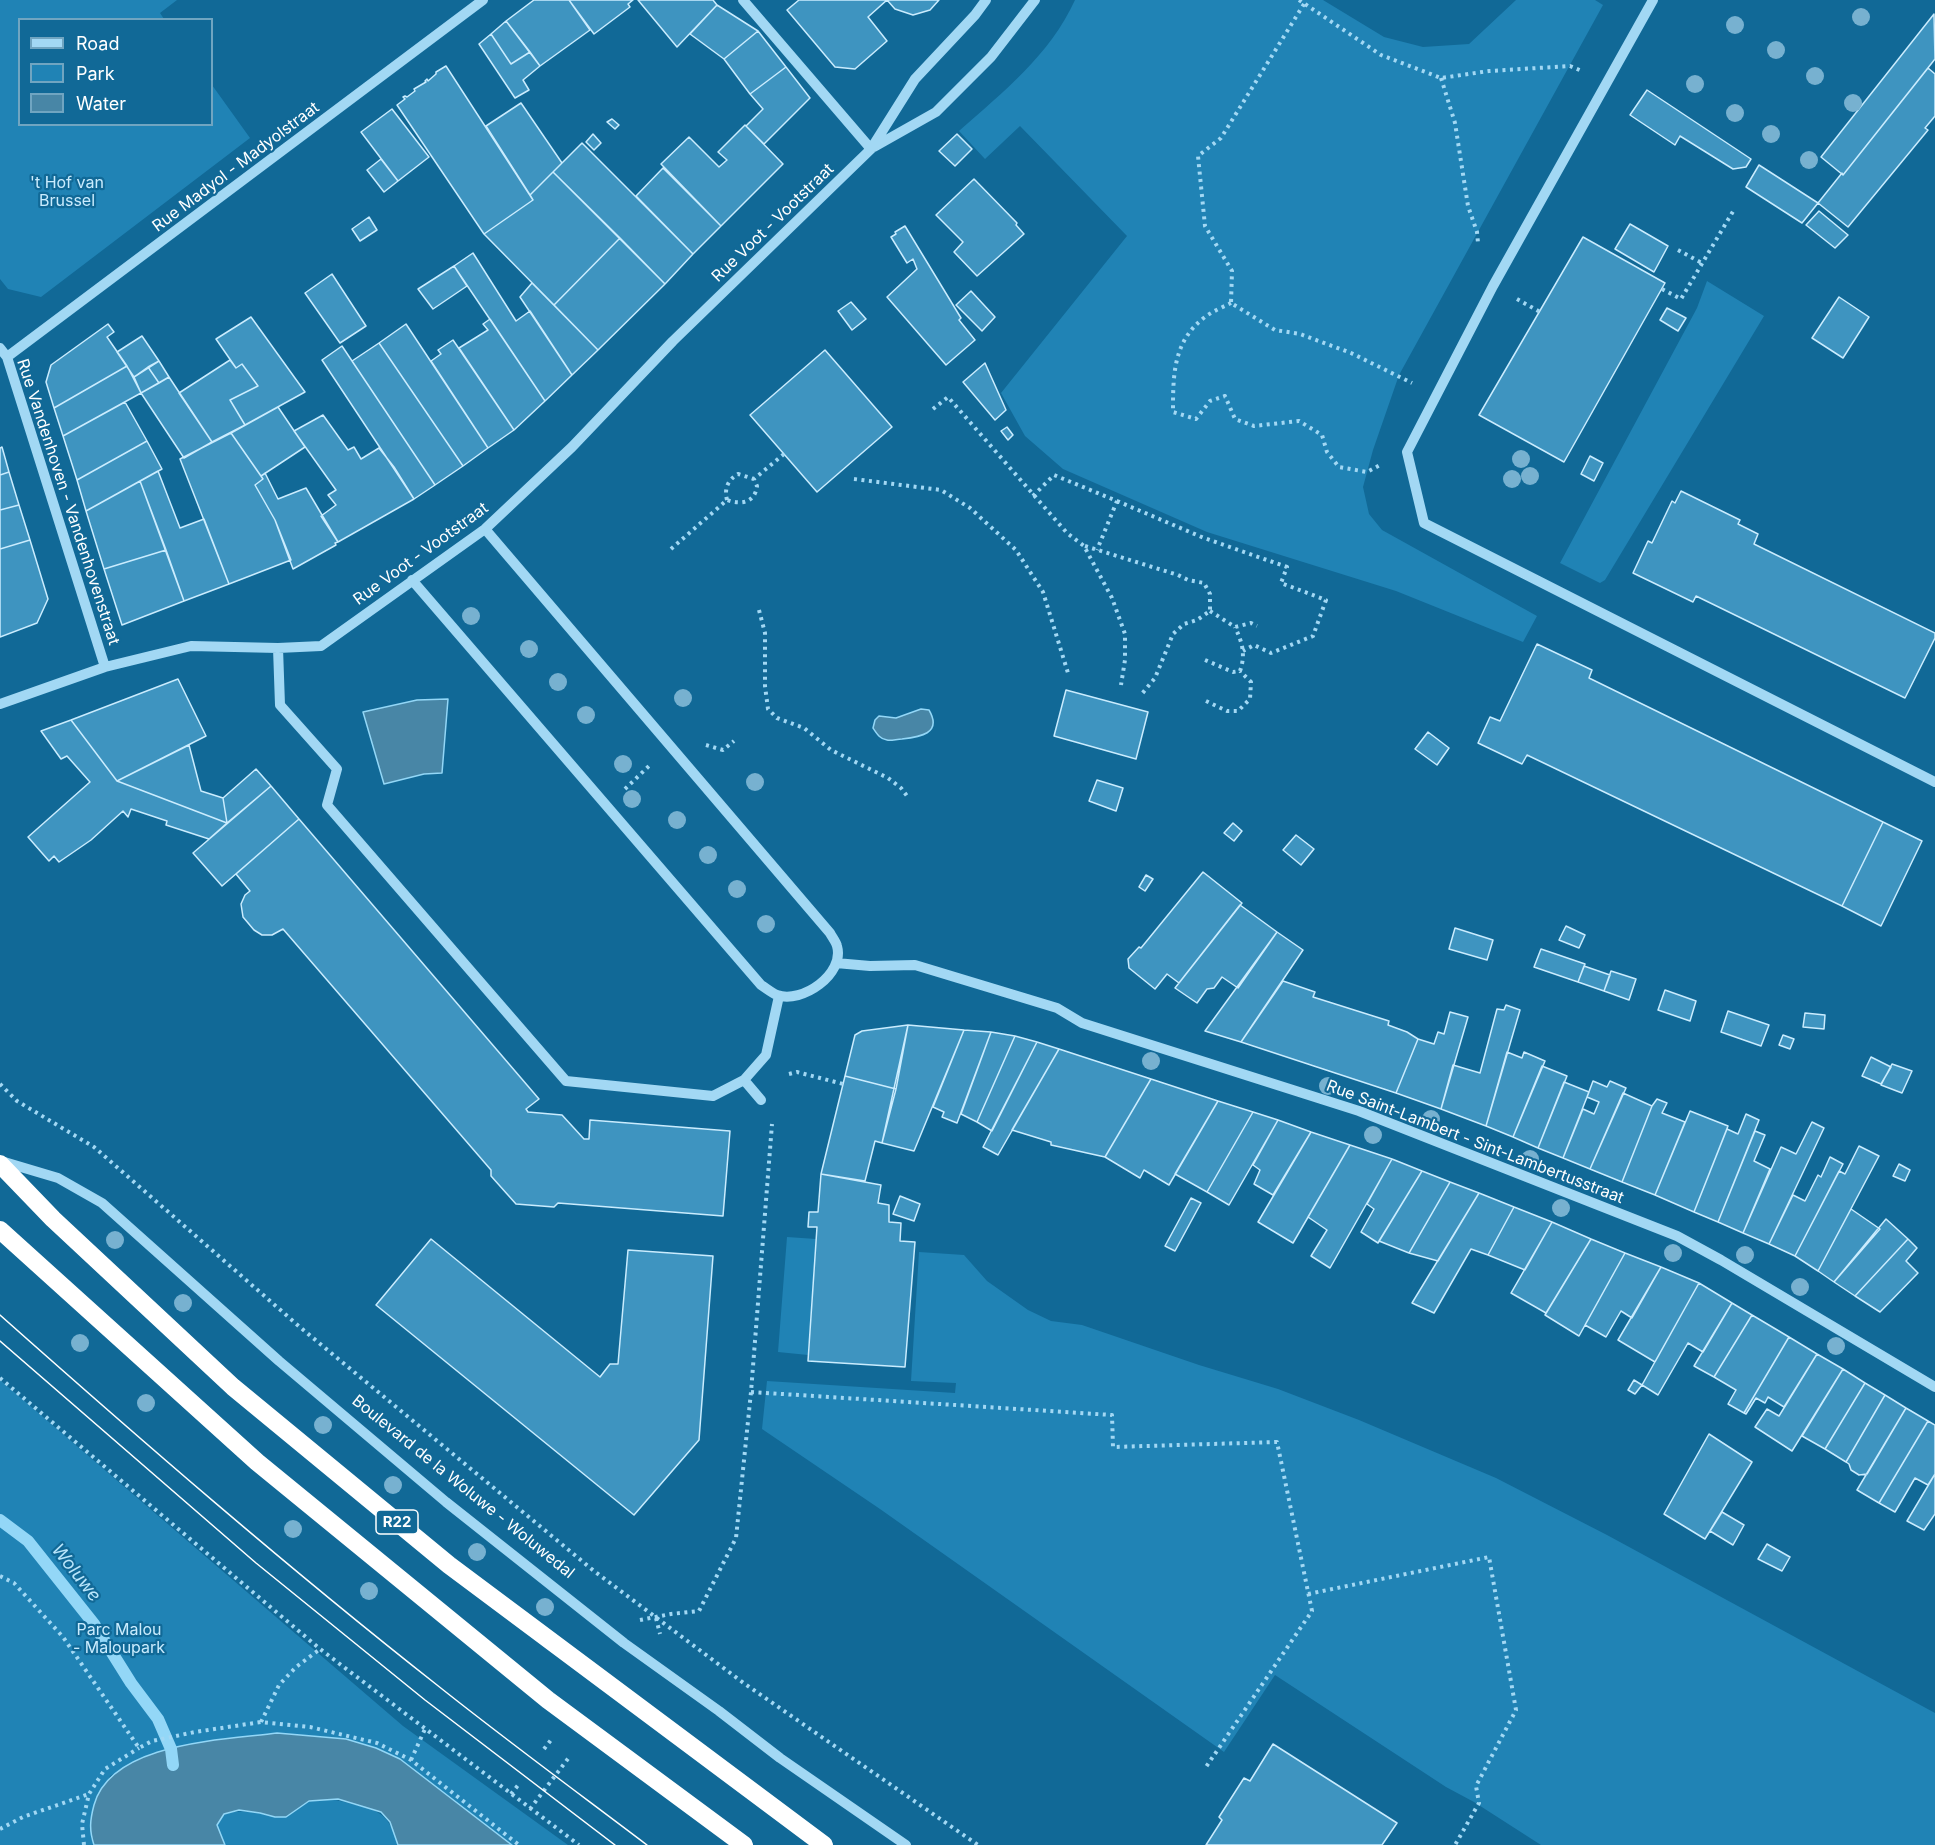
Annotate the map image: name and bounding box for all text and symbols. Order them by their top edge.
legend [18,18,213,126]
text: Road [76,33,119,54]
text: Park [76,63,115,84]
text: Water [76,93,126,114]
street label: Rue Madyol - Madyolstraat [149,98,323,236]
street label: Rue Voot - Vootstraat [708,160,838,286]
park label: 't Hof van Brussel [30,173,104,211]
street label: Rue Vandenhoven - Vandenhovenstraat [13,356,123,648]
street label: Rue Voot - Vootstraat [350,499,492,609]
street label: Rue Saint-Lambert - Sint-Lambertusstraat [1324,1076,1626,1208]
street label: Boulevard de la Woluwe - Woluwedal [348,1391,578,1583]
road number: R22 [376,1510,418,1534]
water label: Woluwe [47,1540,105,1606]
park label: Parc Malou - Maloupark [73,1620,165,1658]

